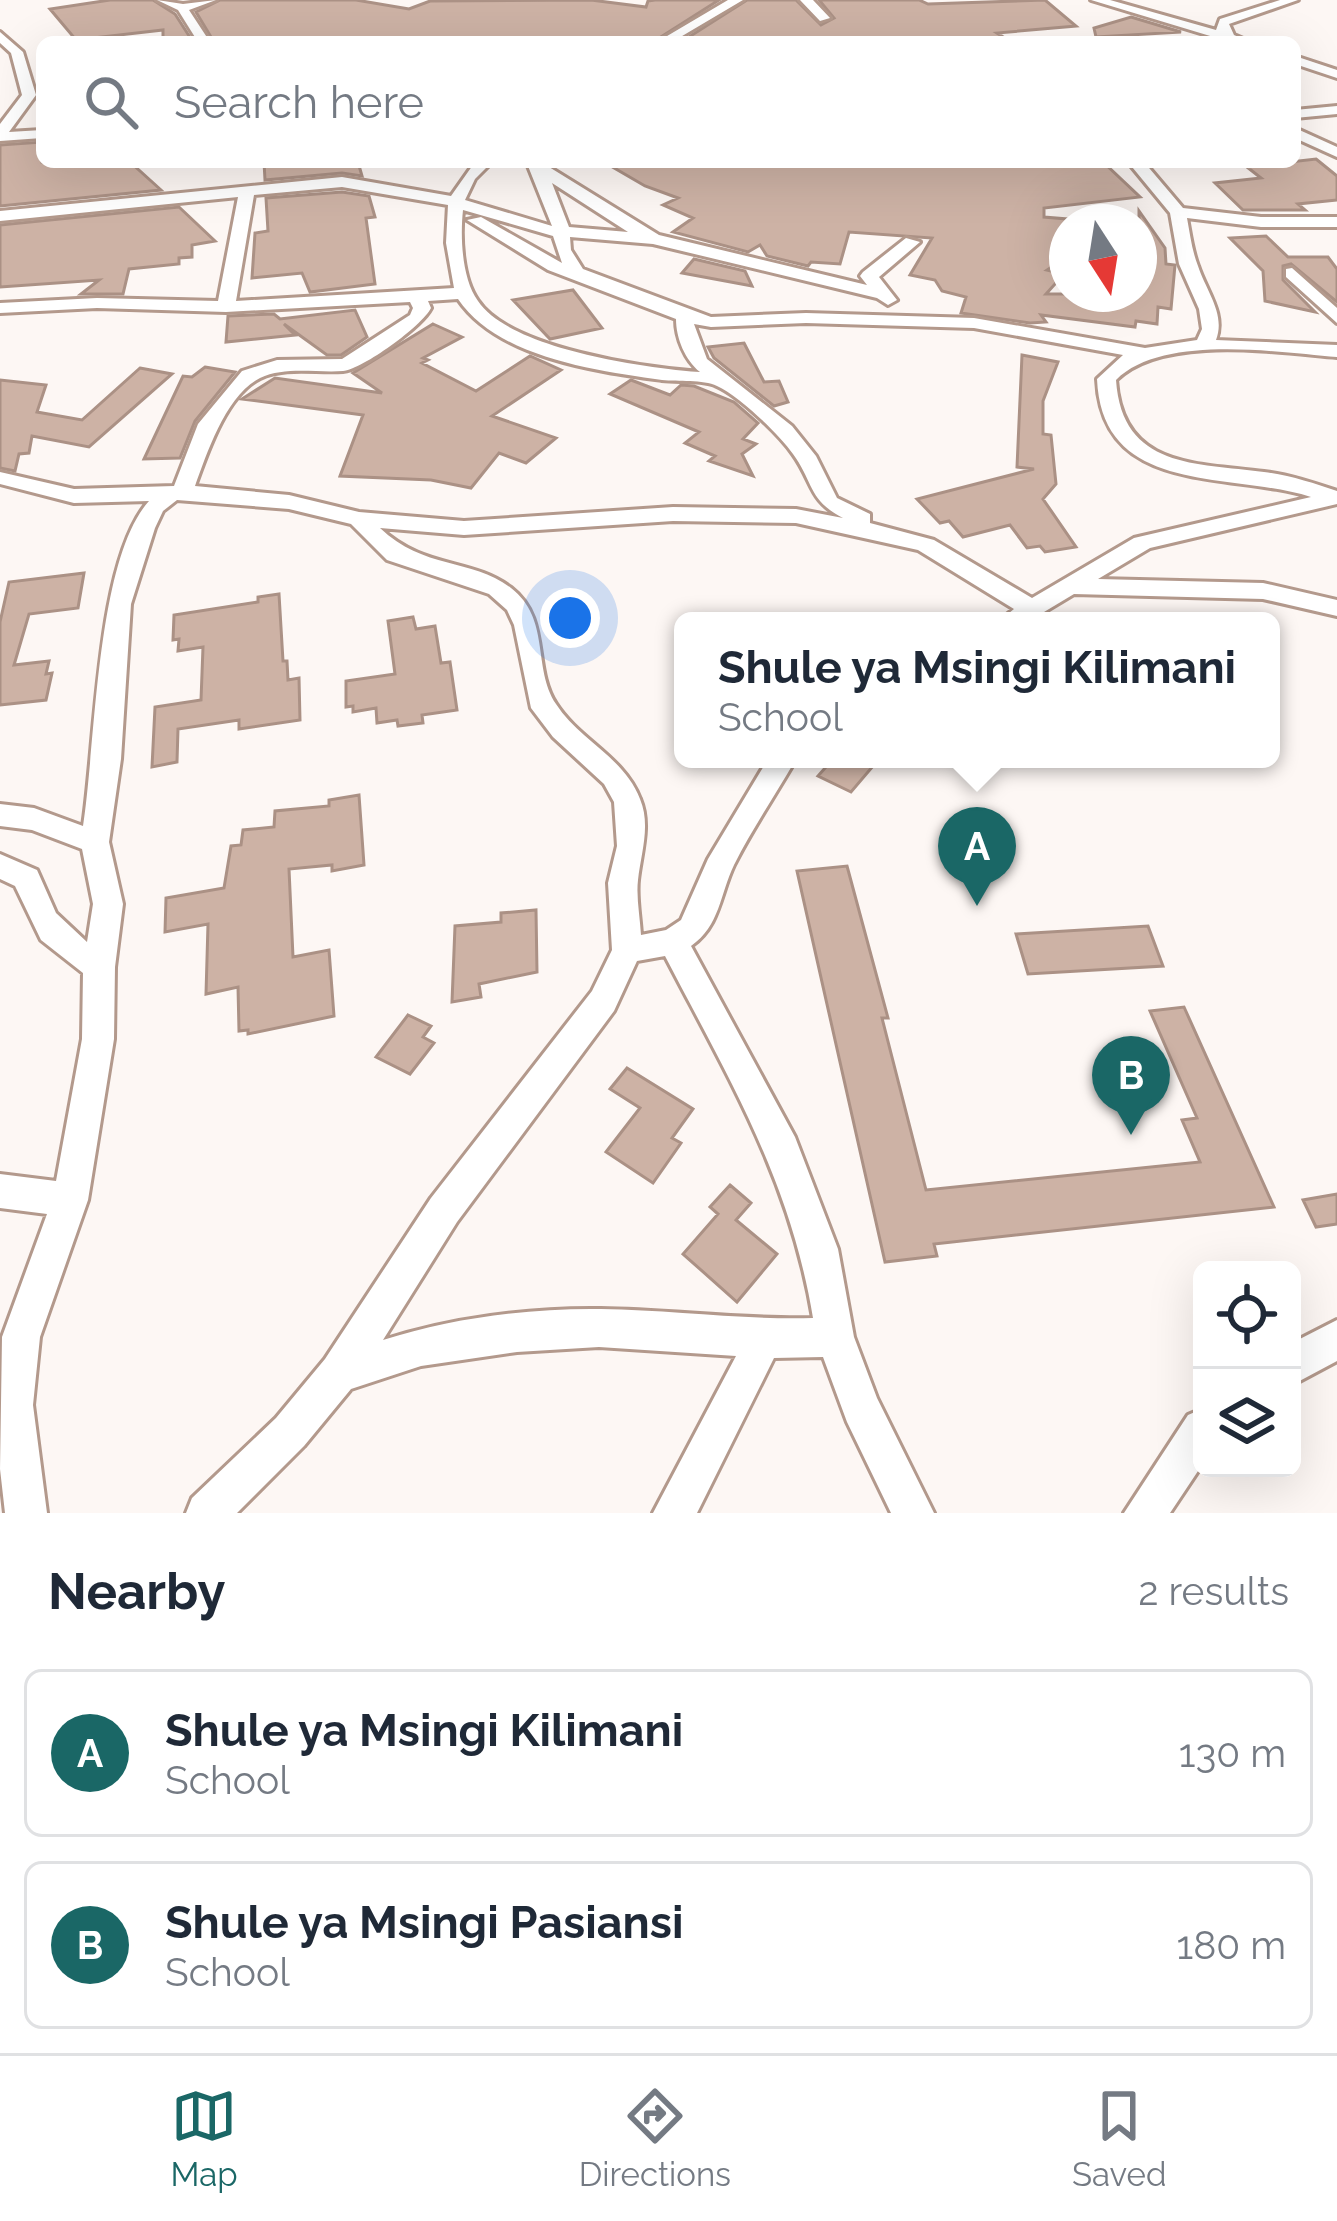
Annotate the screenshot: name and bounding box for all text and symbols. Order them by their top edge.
search box [36,36,1301,168]
icon: search [78,69,144,135]
text: Search here [174,76,424,129]
north arrow [1049,204,1157,312]
your location [540,588,600,648]
popup [674,612,1280,768]
text: Shule ya Msingi Kilimani [718,641,1236,694]
text: School [718,694,843,740]
pin: A [938,807,1016,906]
pin: B [1092,1036,1170,1135]
map controls [1193,1261,1301,1477]
button: locate [1193,1261,1301,1369]
button: layers [1193,1369,1301,1477]
text: Nearby [48,1561,225,1621]
text: 2 results [1138,1568,1289,1614]
text: Shule ya Msingi Kilimani [165,1704,683,1757]
text: A [77,1730,103,1776]
text: 130 m [1179,1730,1286,1776]
text: School [165,1757,290,1803]
text: Shule ya Msingi Pasiansi [165,1896,683,1949]
text: B [77,1922,103,1968]
text: 180 m [1177,1922,1286,1968]
text: School [165,1949,290,1995]
tab: Map [171,2083,238,2194]
tab: Directions [579,2083,731,2194]
tab: Saved [1072,2083,1166,2194]

